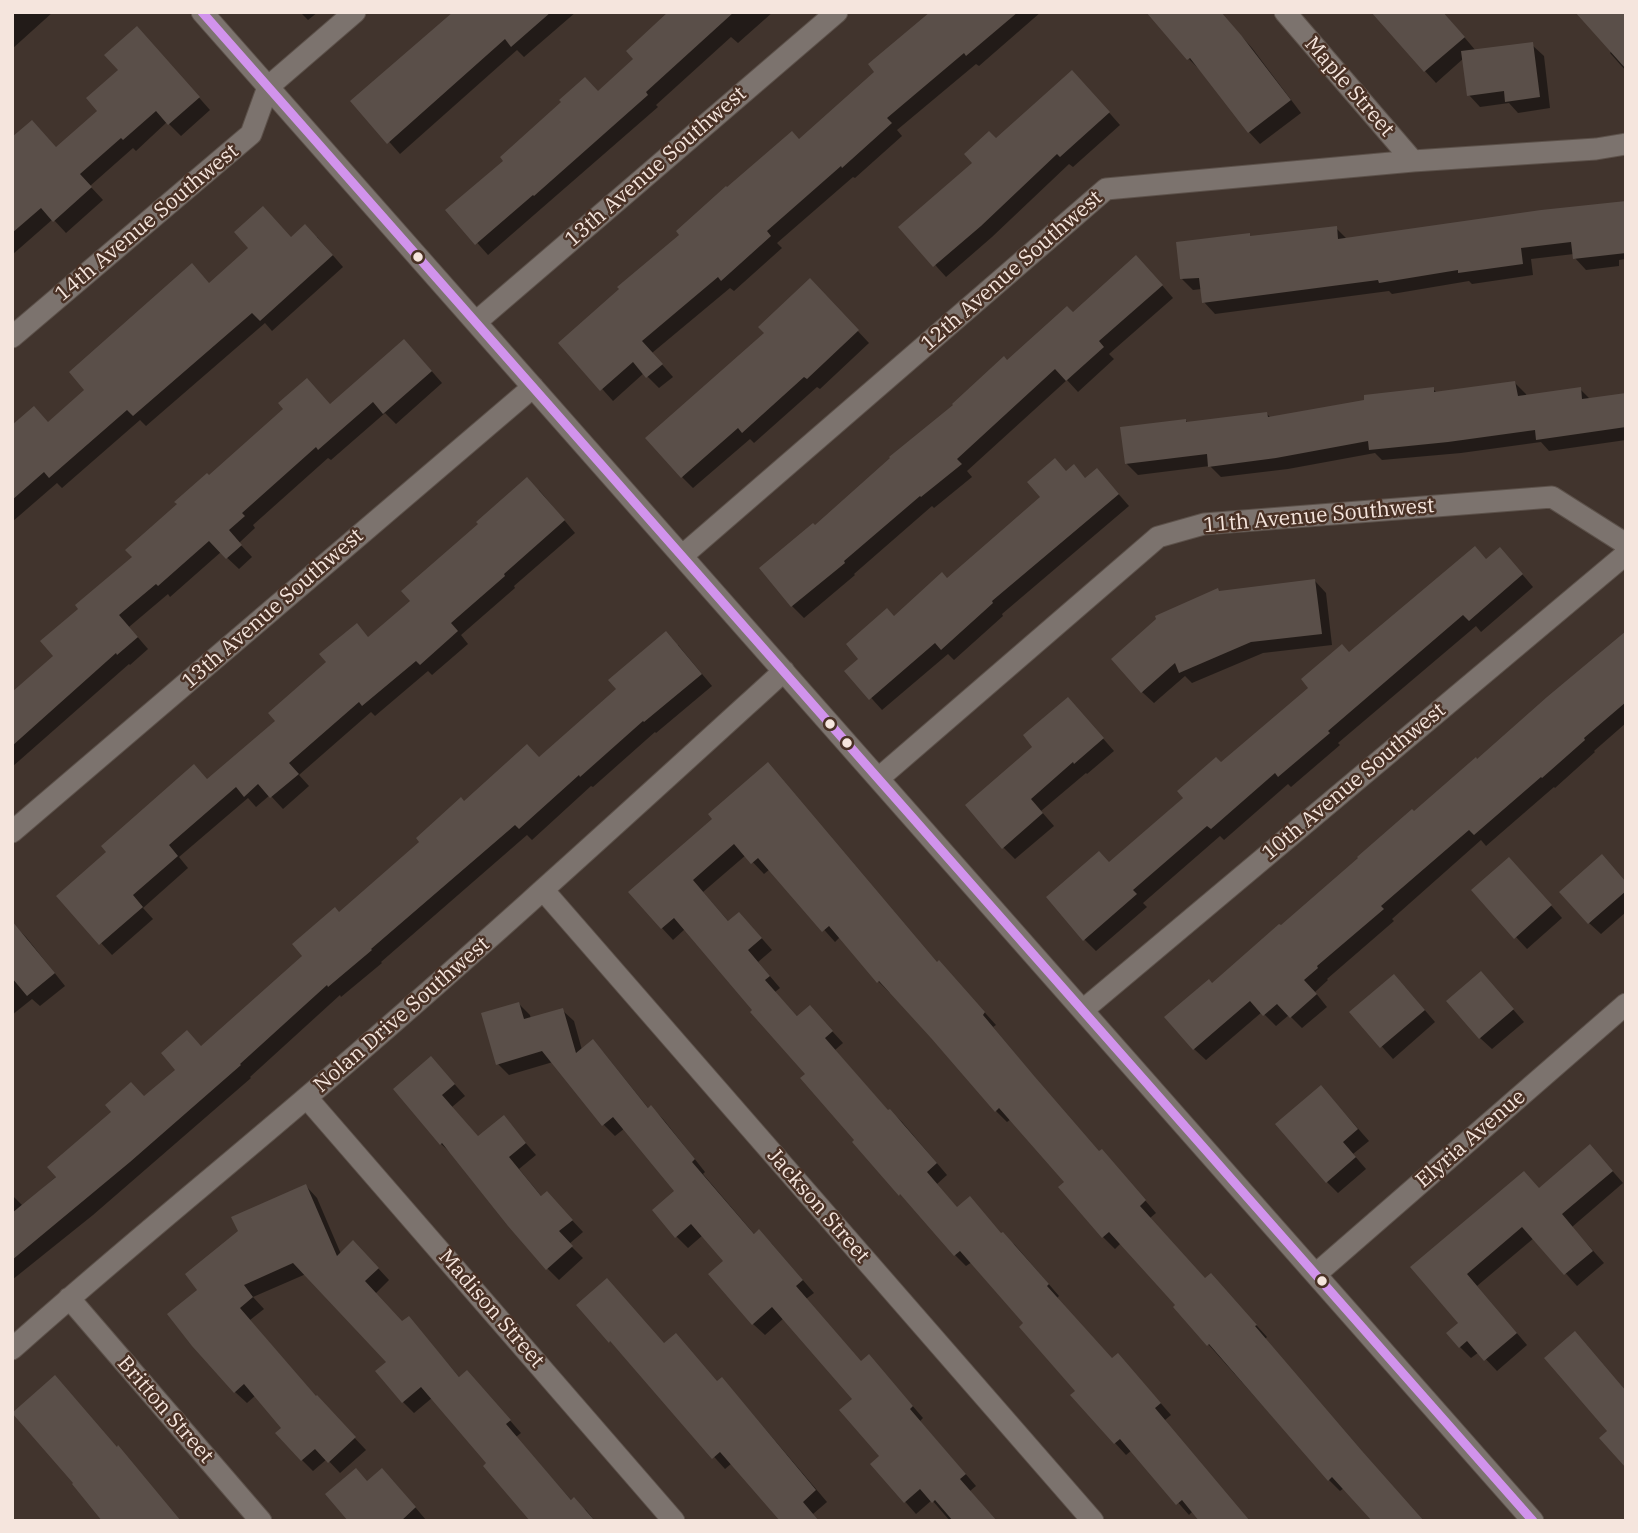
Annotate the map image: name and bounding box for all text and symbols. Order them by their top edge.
street label: Maple Street [1299,32,1399,142]
street label: 13th Avenue Southwest [560,81,752,253]
street label: 14th Avenue Southwest [50,139,244,307]
street label: 12th Avenue Southwest [916,185,1108,357]
unlabelled marker [411,250,425,264]
street label: 11th Avenue Southwest [1202,493,1436,539]
street label: 13th Avenue Southwest [177,523,369,695]
street label: 10th Avenue Southwest [1257,698,1451,866]
unlabelled marker [823,717,837,731]
unlabelled marker [840,736,854,750]
street label: Nolan Drive Southwest [309,932,495,1098]
street label: Elyria Avenue [1411,1085,1531,1193]
street label: Jackson Street [761,1144,875,1268]
street label: Madison Street [433,1245,549,1373]
unlabelled marker [1315,1274,1329,1288]
street label: Britton Street [112,1351,218,1469]

